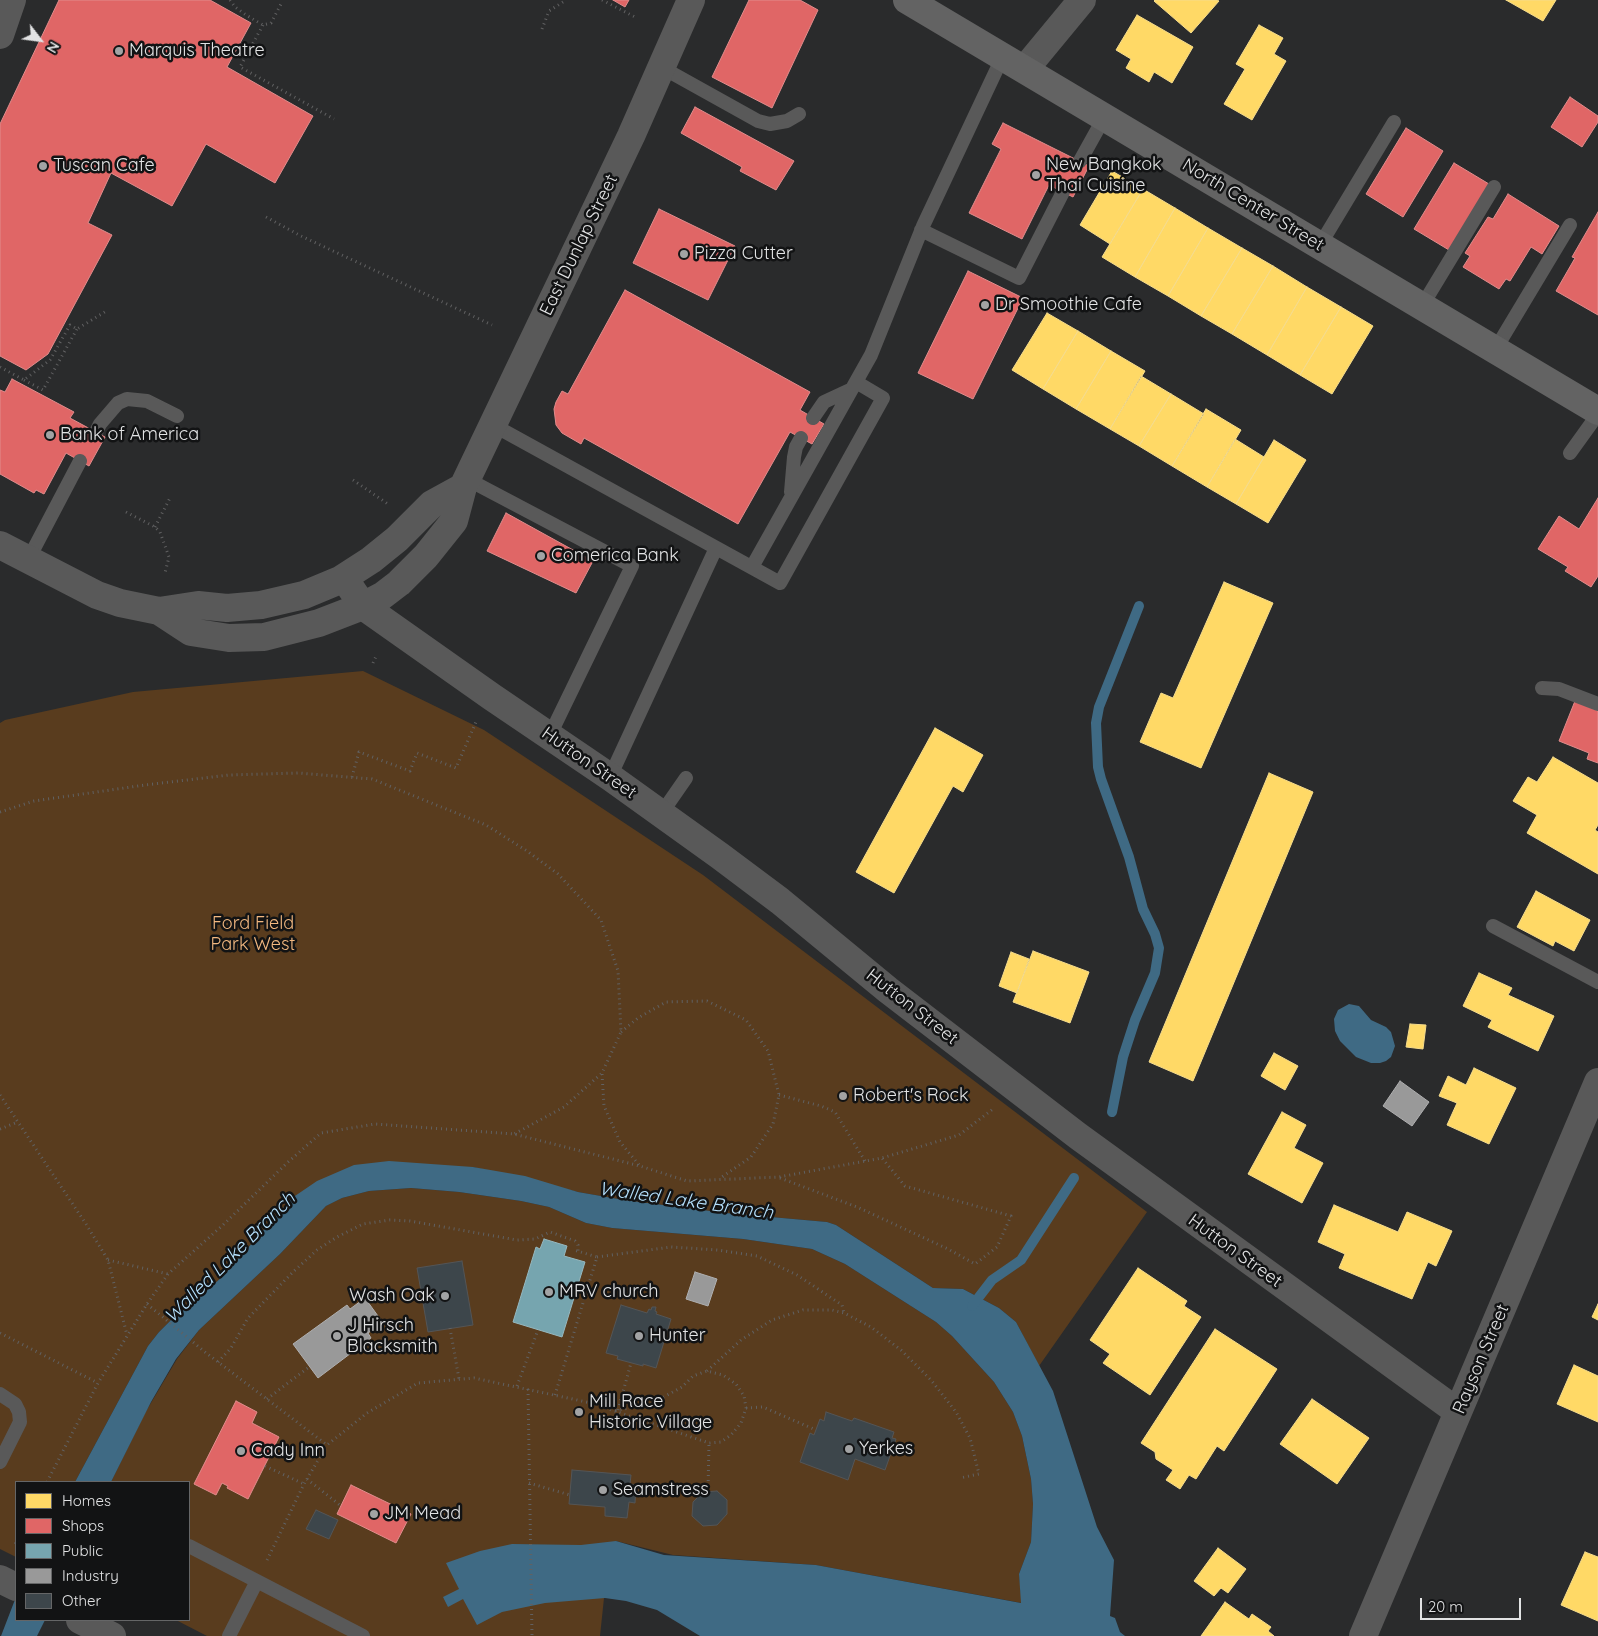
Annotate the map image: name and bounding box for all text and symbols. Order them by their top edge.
north arrow [15,15,65,65]
text: N [43,39,63,56]
place label: Marquis Theatre [129,40,265,62]
marker: Marquis Theatre [113,45,125,57]
place label: New Bangkok Thai Cuisine [1046,154,1162,196]
street label: North Center Street [1178,154,1328,256]
place label: Tuscan Cafe [53,155,155,177]
marker: Tuscan Cafe [37,160,49,172]
marker: New Bangkok Thai Cuisine [1030,169,1042,181]
street label: East Dunlap Street [535,171,623,319]
place label: Pizza Cutter [694,243,793,265]
marker: Pizza Cutter [678,248,690,260]
place label: Dr Smoothie Cafe [995,294,1142,316]
marker: Dr Smoothie Cafe [979,299,991,311]
place label: Bank of America [60,424,199,446]
marker: Bank of America [44,429,56,441]
place label: Comerica Bank [551,545,679,567]
marker: Comerica Bank [535,550,547,562]
street label: Hutton Street [537,722,641,804]
park label: Ford Field Park West [211,913,295,956]
street label: Hutton Street [862,964,962,1050]
place label: Robert's Rock [853,1085,969,1107]
marker: Robert's Rock [837,1090,849,1102]
water label: Walled Lake Branch [597,1177,775,1225]
water label: Walled Lake Branch [160,1188,300,1328]
street label: Hutton Street [1184,1210,1286,1292]
place label: MRV church [559,1281,658,1303]
place label: Wash Oak [349,1285,435,1307]
marker: MRV church [543,1286,555,1298]
marker: Wash Oak [439,1290,451,1302]
street label: Rayson Street [1448,1301,1514,1417]
place label: J Hirsch Blacksmith [347,1315,438,1358]
place label: Hunter [649,1325,706,1347]
marker: J Hirsch Blacksmith [331,1330,343,1342]
marker: Hunter [633,1330,645,1342]
place label: Mill Race Historic Village [589,1391,712,1434]
marker: Mill Race Historic Village [573,1406,585,1418]
place label: Yerkes [859,1438,913,1460]
place label: Cady Inn [251,1440,325,1462]
marker: Yerkes [843,1443,855,1455]
marker: Cady Inn [235,1445,247,1457]
place label: Seamstress [613,1479,709,1501]
legend [15,1481,190,1621]
marker: Seamstress [597,1484,609,1496]
text: Homes [62,1491,111,1510]
place label: JM Mead [384,1503,461,1525]
marker: JM Mead [368,1508,380,1520]
text: Shops [62,1516,104,1535]
text: Public [62,1541,103,1560]
text: Industry [62,1566,119,1585]
scale bar [1423,1588,1524,1620]
text: Other [62,1591,101,1610]
text: 20 m [1428,1597,1463,1616]

